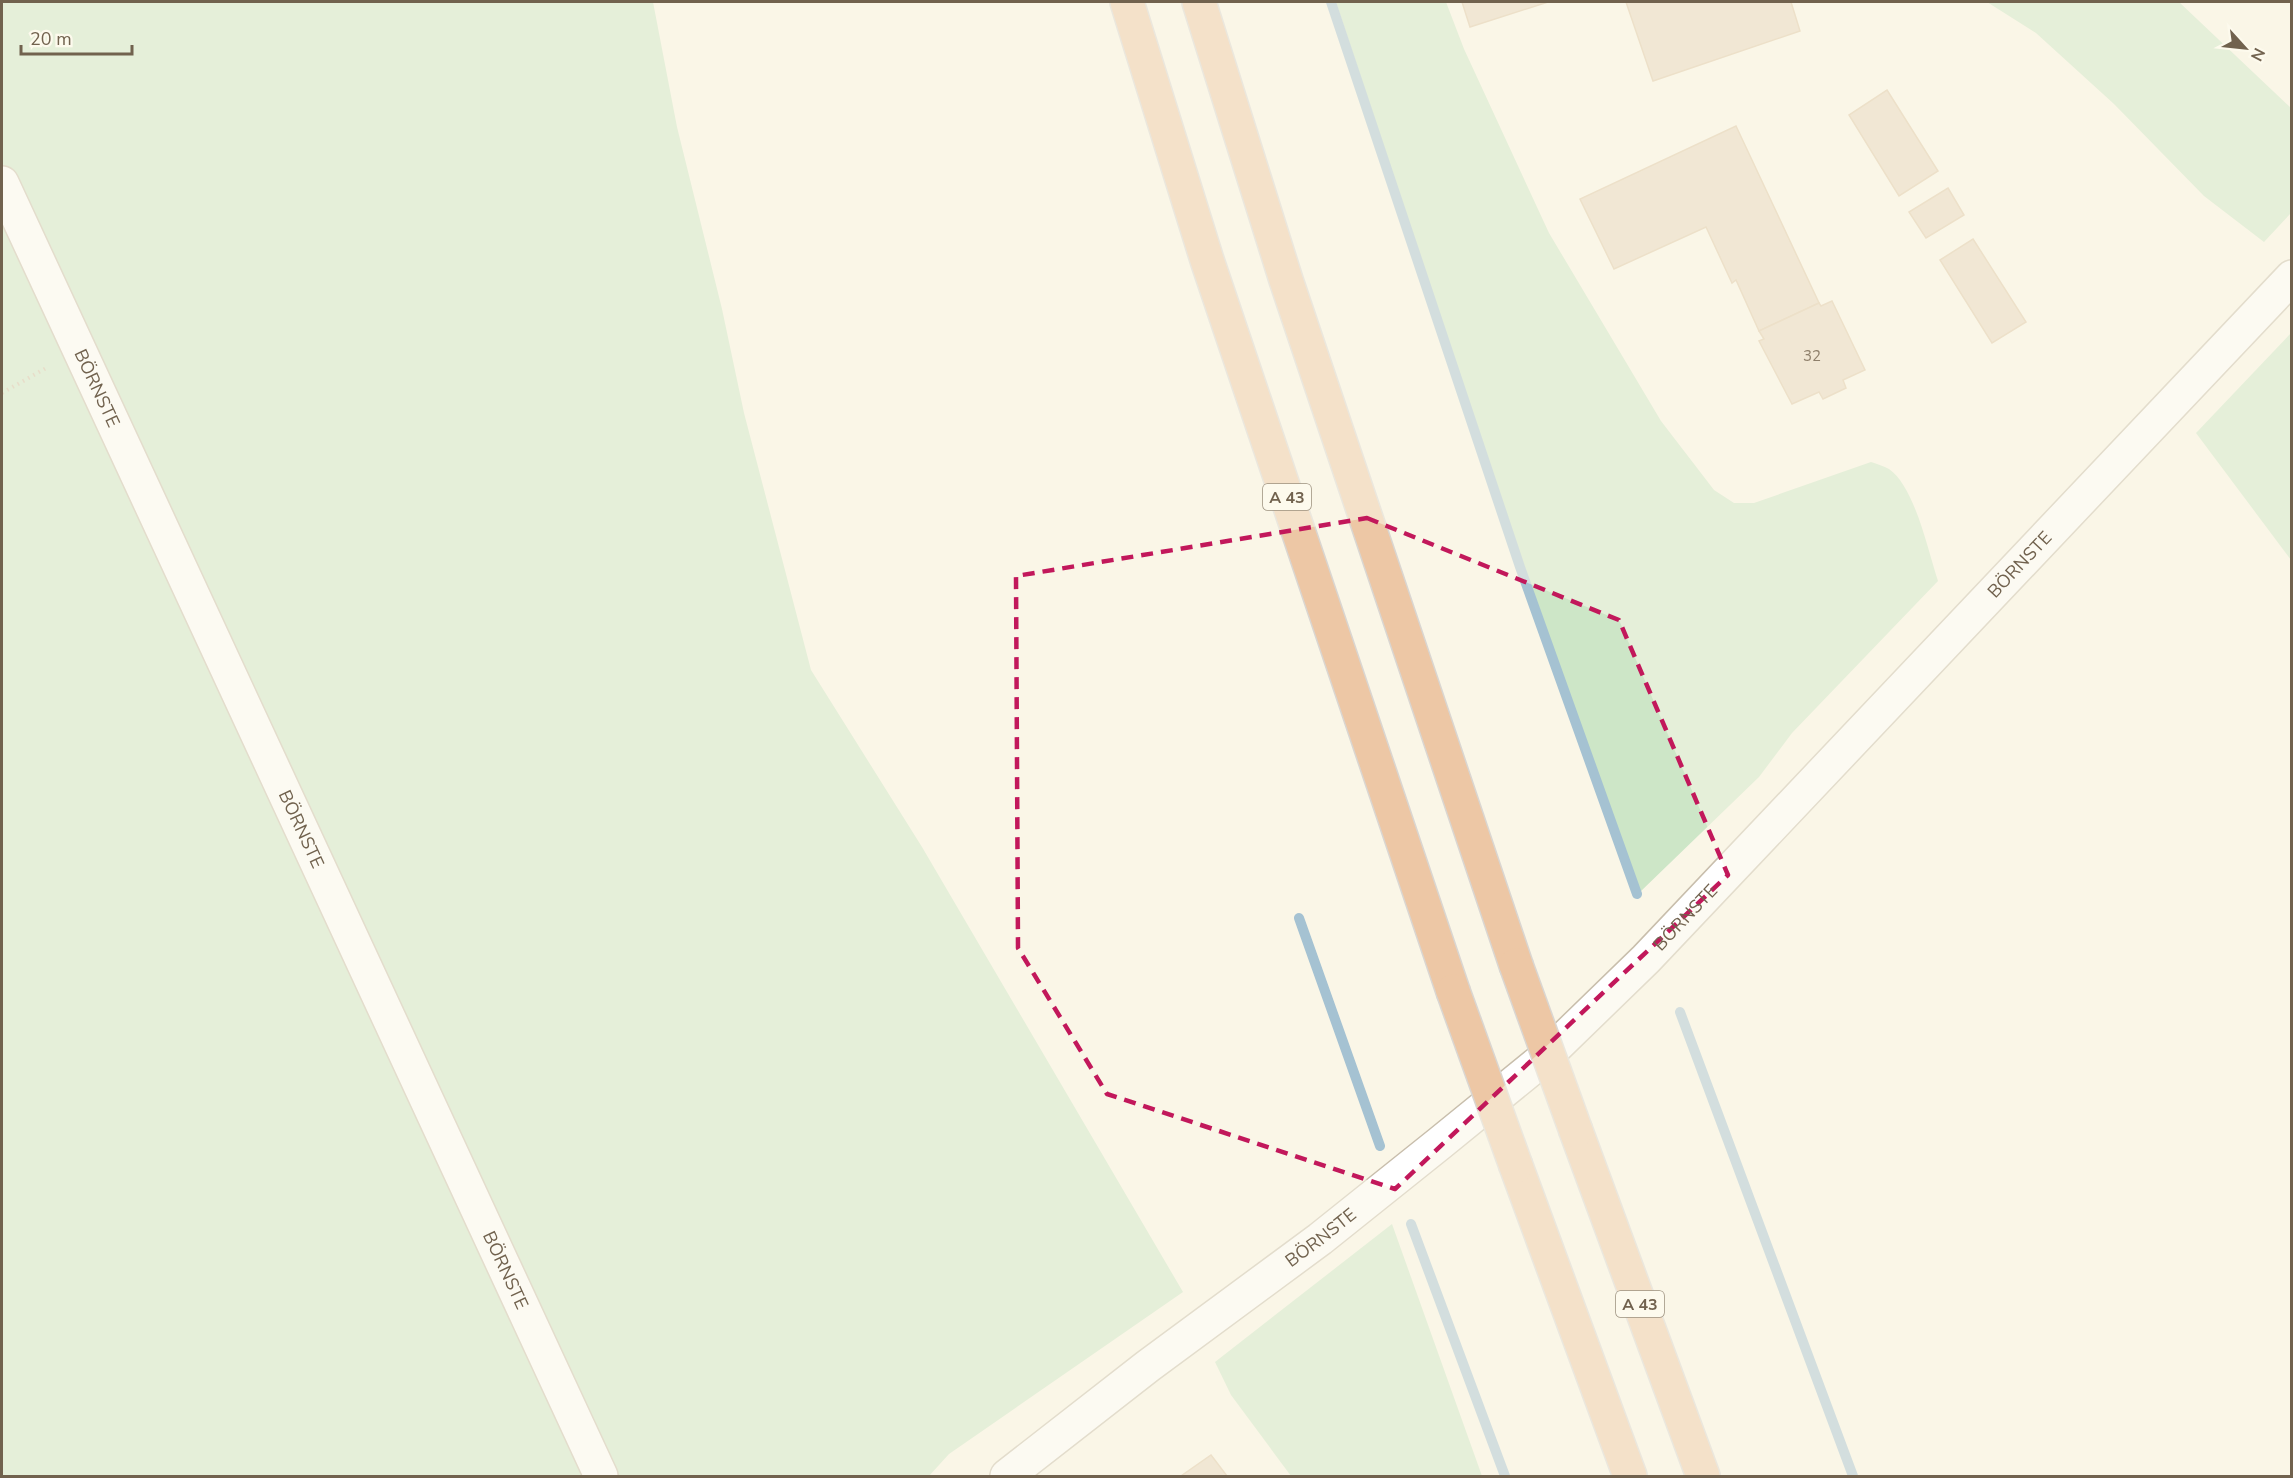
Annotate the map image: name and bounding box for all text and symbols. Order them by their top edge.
scale bar [21,18,132,56]
north arrow [2215,18,2275,78]
text: 20 m [30,27,72,51]
text: N [2245,44,2270,65]
street label: BÖRNSTE [69,345,125,431]
house number: 32 [1803,346,1821,366]
road number: A 43 [1263,484,1311,510]
street label: BÖRNSTE [1982,526,2057,603]
street label: BÖRNSTE [273,786,330,872]
street label: BÖRNSTE [1648,879,1723,956]
street label: BÖRNSTE [1280,1203,1361,1273]
street label: BÖRNSTE [477,1227,534,1313]
road number: A 43 [1616,1291,1664,1317]

